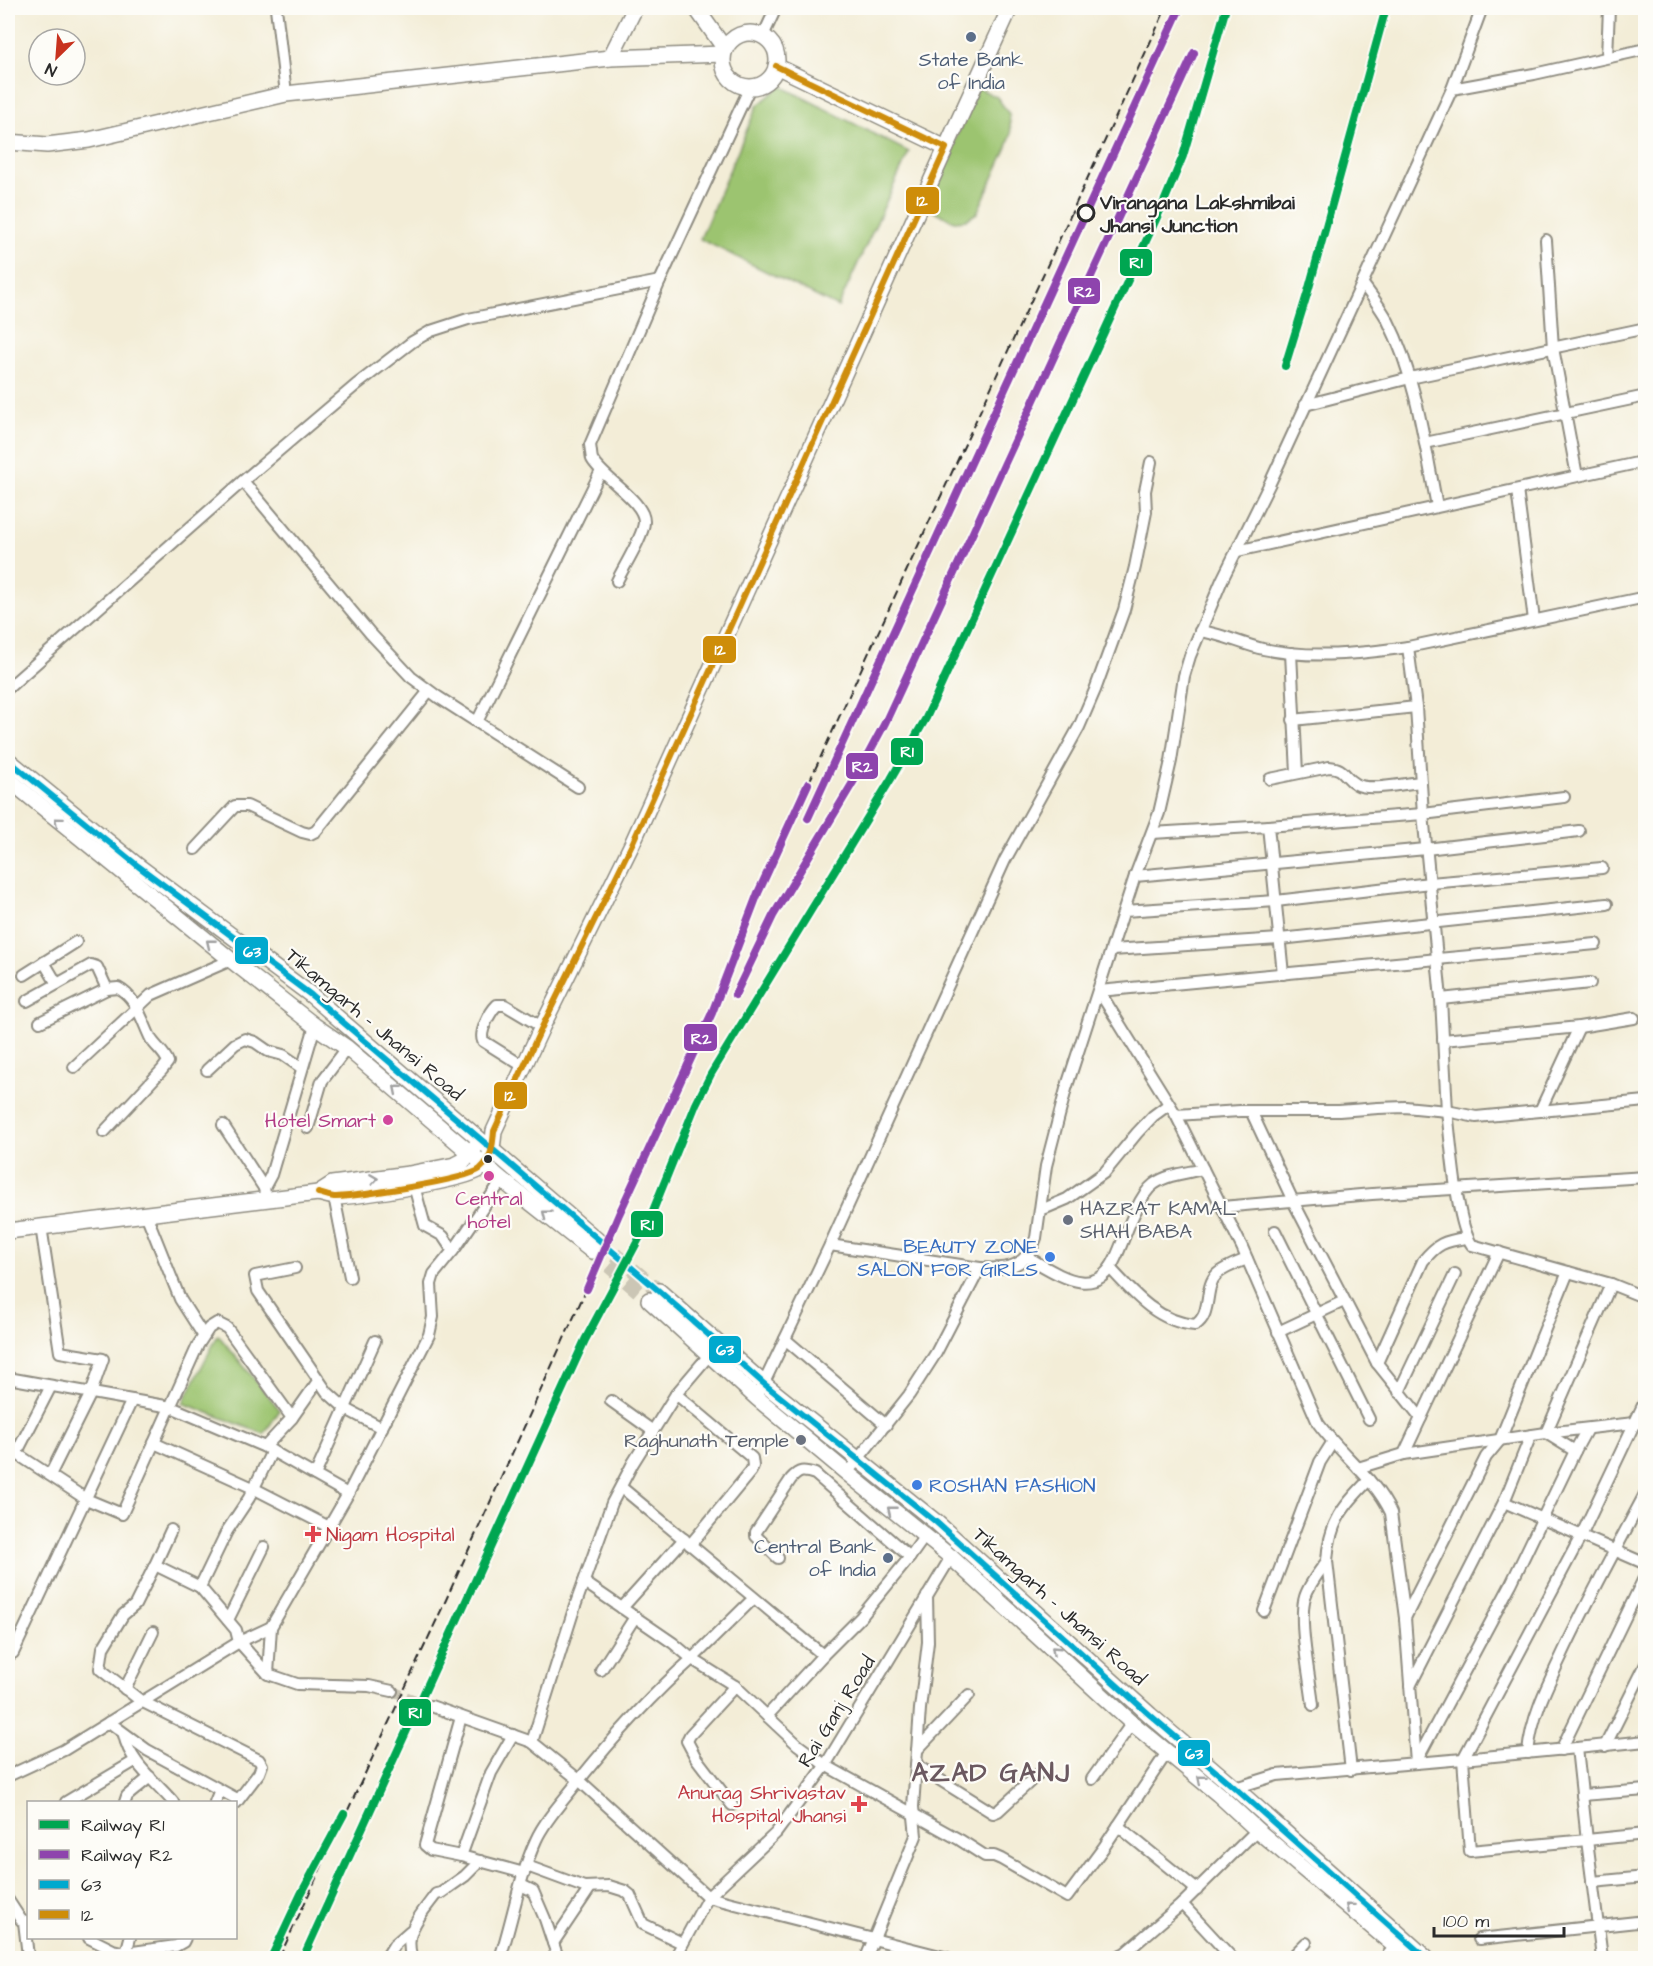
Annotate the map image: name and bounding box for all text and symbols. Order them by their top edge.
north arrow [27,27,87,87]
marker: State Bank of India [964,30,978,44]
place label: State Bank of India [919,46,1023,97]
text: N [42,58,60,82]
line badge: 12 [905,186,940,215]
place label: Virangana Lakshmibai Jhansi Junction [1099,189,1296,240]
text: 12 [916,190,928,212]
marker: Virangana Lakshmibai Jhansi Junction [1077,204,1095,222]
line badge: R1 [1119,248,1153,277]
text: R1 [1129,252,1144,274]
line badge: R2 [1067,277,1101,305]
text: R2 [1074,281,1095,303]
line badge: 12 [702,635,737,664]
text: 12 [714,639,726,661]
line badge: R1 [890,737,924,766]
text: R1 [900,741,915,763]
line badge: R2 [845,752,879,780]
text: R2 [852,756,873,778]
one-way arrow [54,817,65,828]
line badge: 63 [234,936,269,965]
one-way arrow [206,940,217,951]
text: 63 [243,941,262,963]
street label: Tikamgarh - Jhansi Road [279,942,469,1109]
line badge: R2 [683,1023,718,1052]
text: R2 [691,1028,712,1050]
line badge: 12 [493,1081,528,1110]
one-way arrow [393,1085,404,1096]
text: 12 [504,1085,516,1107]
place label: Hotel Smart [265,1107,376,1135]
marker: Hotel Smart [381,1113,395,1127]
unlabelled marker [482,1153,494,1165]
marker: Central hotel [482,1169,496,1183]
one-way arrow [370,1173,379,1185]
place label: Central hotel [455,1185,523,1236]
place label: HAZRAT KAMAL SHAH BABA [1080,1195,1236,1246]
line badge: R1 [630,1210,664,1238]
one-way arrow [542,1211,553,1222]
marker: HAZRAT KAMAL SHAH BABA [1061,1213,1075,1227]
text: R1 [640,1214,655,1236]
place label: BEAUTY ZONE SALON FOR GIRLS [857,1233,1038,1284]
marker: BEAUTY ZONE SALON FOR GIRLS [1043,1250,1057,1264]
line badge: 63 [708,1335,742,1364]
text: 63 [716,1339,735,1361]
place label: Raghunath Temple [624,1427,789,1456]
marker: Raghunath Temple [794,1433,808,1447]
place label: ROSHAN FASHION [929,1472,1096,1500]
marker: ROSHAN FASHION [910,1478,924,1492]
one-way arrow [887,1506,898,1517]
place label: Nigam Hospital [326,1521,455,1550]
street label: Tikamgarh - Jhansi Road [966,1521,1152,1693]
marker: Nigam Hospital [304,1525,322,1543]
place label: Central Bank of India [754,1533,876,1584]
marker: Central Bank of India [881,1551,895,1565]
one-way arrow [1051,1647,1062,1658]
street label: Rai Ganj Road [791,1650,882,1773]
line badge: R1 [398,1698,432,1727]
text: R1 [408,1702,423,1724]
line badge: 63 [1177,1739,1211,1767]
text: 63 [1185,1743,1204,1765]
district label: AZAD GANJ [911,1755,1071,1791]
one-way arrow [1197,1775,1208,1786]
place label: Anurag Shrivastav Hospital, Jhansi [677,1779,847,1830]
marker: Anurag Shrivastav Hospital, Jhansi [850,1795,868,1813]
legend [27,1801,237,1939]
text: Railway R1 [81,1813,164,1839]
text: Railway R2 [81,1843,173,1869]
text: 63 [81,1873,101,1898]
scale bar [1434,1900,1564,1938]
text: 12 [81,1903,94,1928]
one-way arrow [1345,1903,1356,1914]
text: 100 m [1443,1909,1489,1934]

